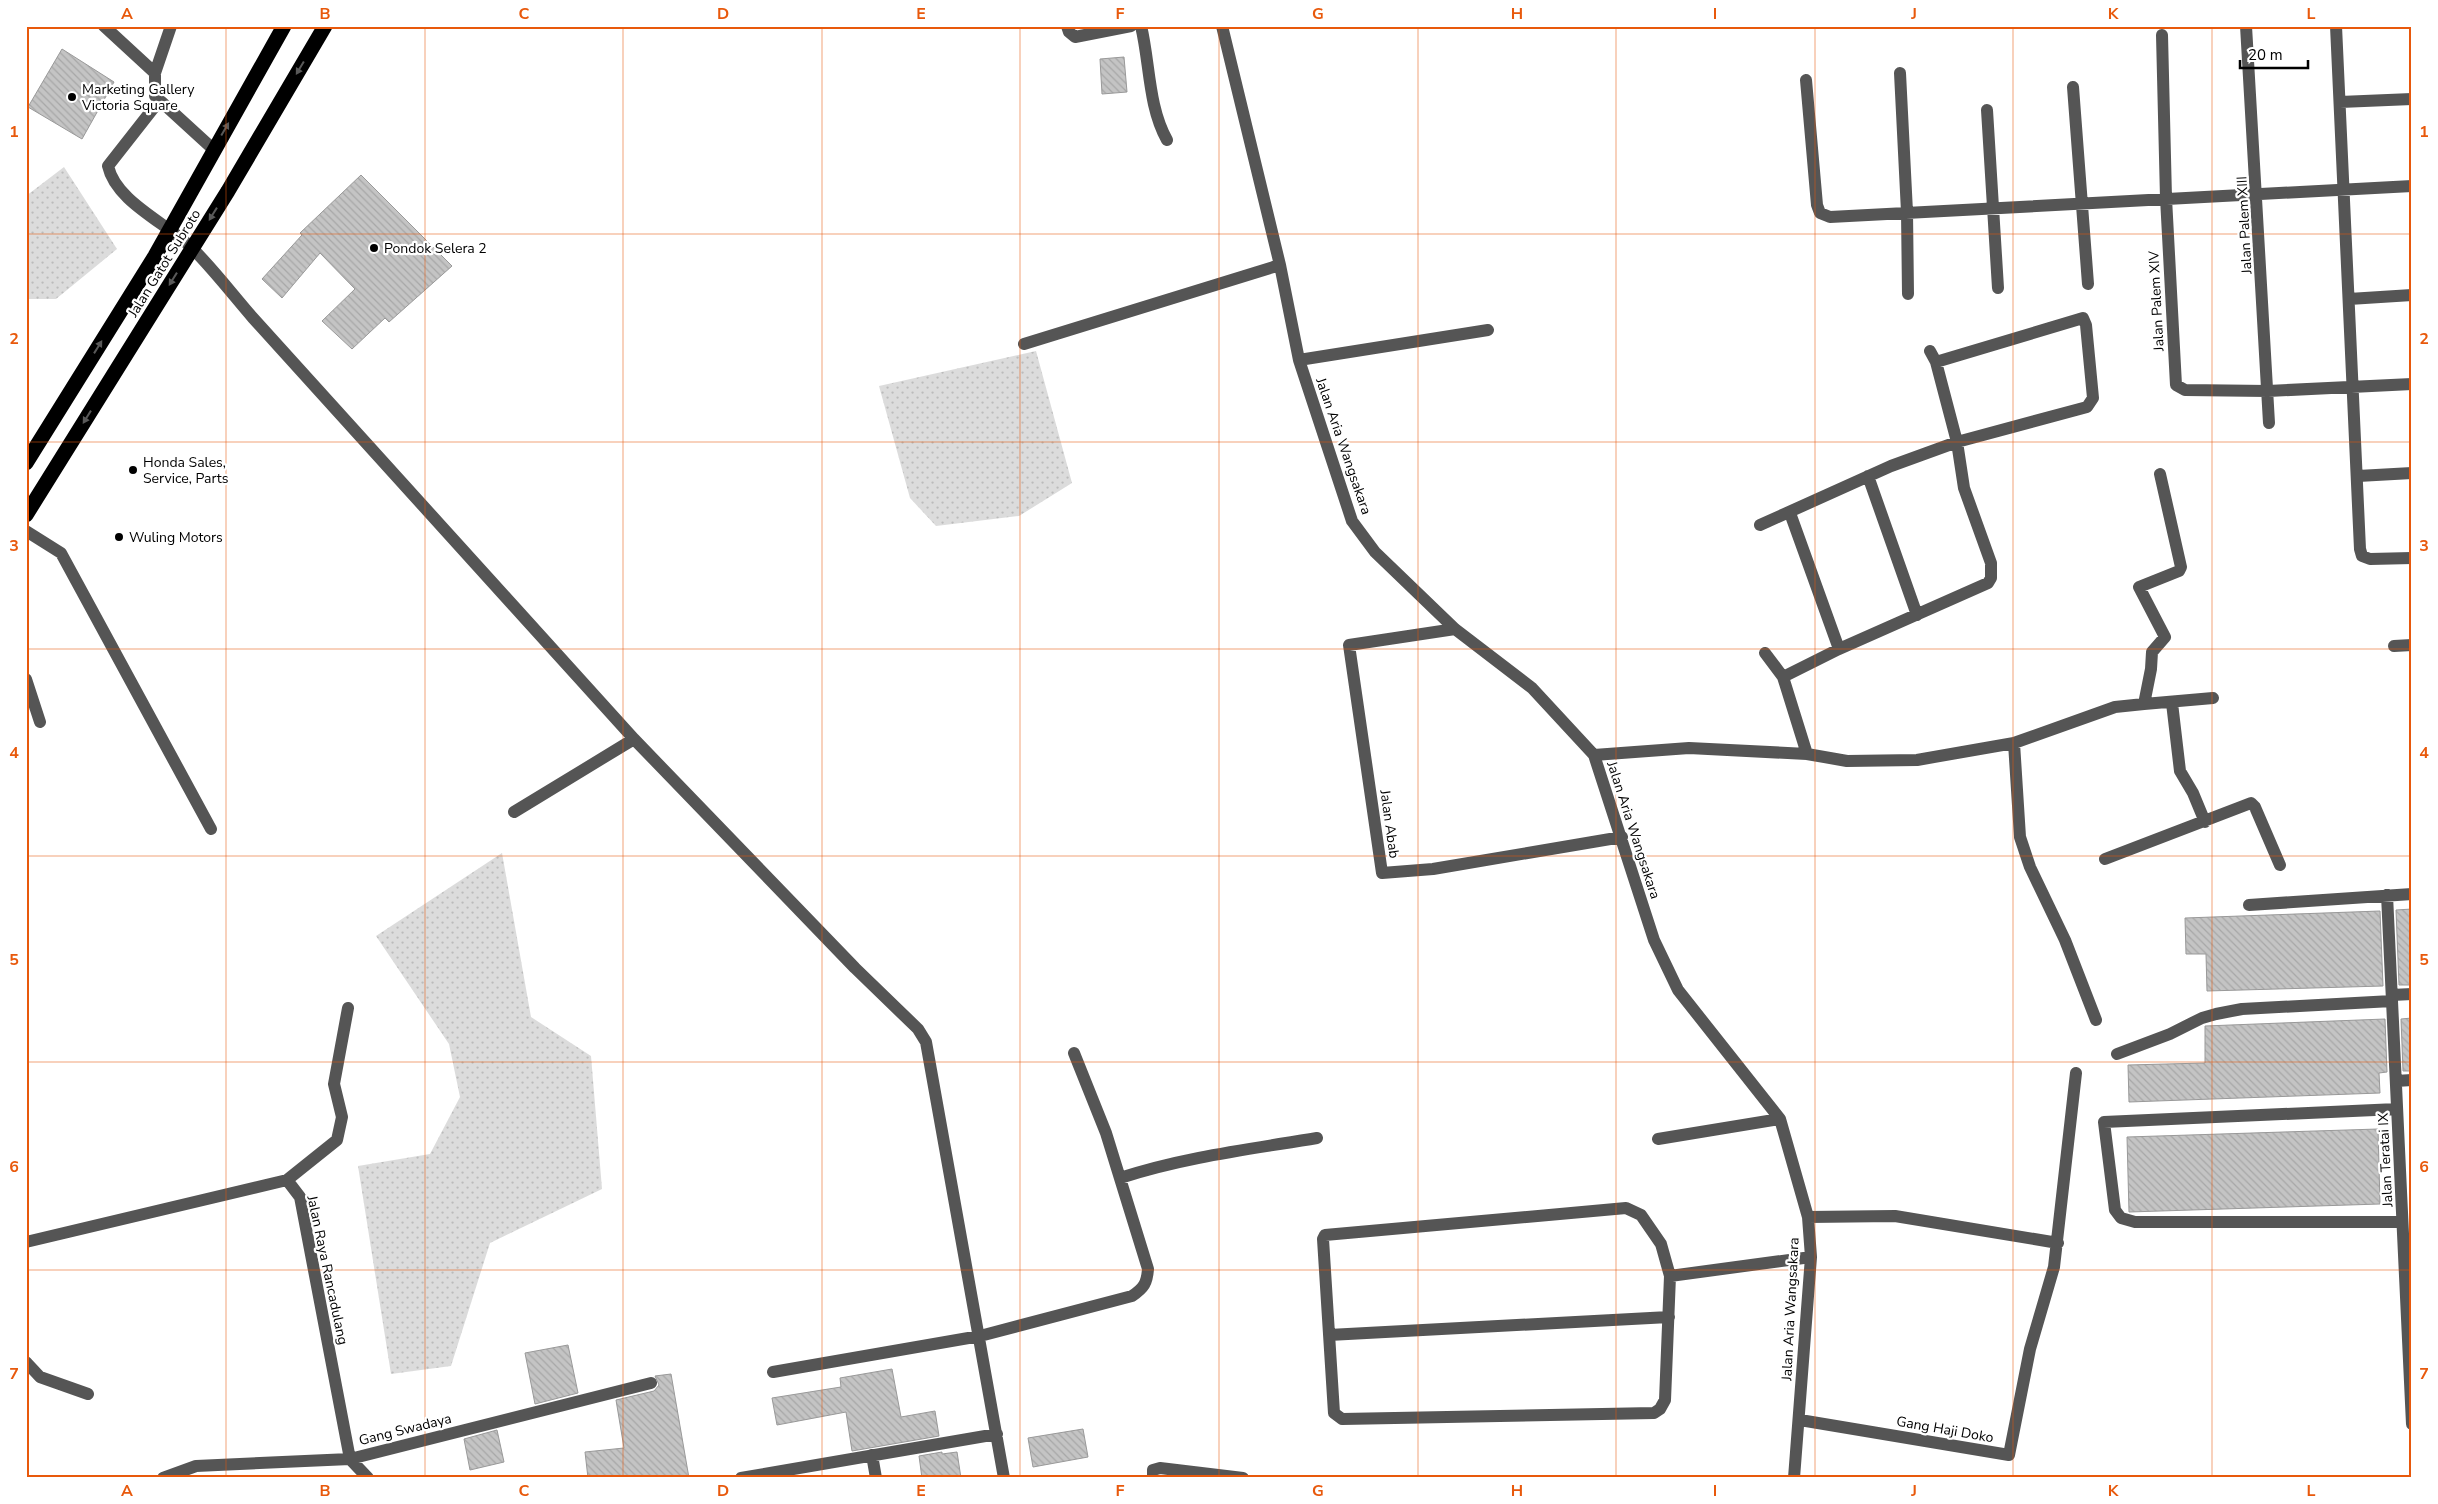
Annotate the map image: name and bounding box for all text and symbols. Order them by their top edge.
text: A [121,3,133,25]
text: B [319,3,331,25]
text: C [519,3,530,25]
text: D [717,3,729,25]
text: E [916,3,926,25]
text: F [1116,3,1125,25]
text: G [1312,3,1324,25]
text: H [1511,3,1523,25]
text: I [1713,3,1717,25]
text: J [1910,3,1917,25]
text: K [2108,3,2120,25]
text: L [2307,3,2316,25]
scale bar [2240,38,2308,70]
text: 20 m [2248,45,2283,65]
one-way arrow [296,62,305,75]
place label: Marketing Gallery Victoria Square [81,80,195,115]
marker: Marketing Gallery Victoria Square [66,91,78,103]
text: 1 [9,121,19,143]
text: 1 [2419,121,2429,143]
one-way arrow [221,122,229,137]
street label: Jalan Palem XIII [2232,176,2257,275]
street label: Jalan Gatot Subroto [123,206,205,322]
one-way arrow [208,208,218,221]
place label: Pondok Selera 2 [384,239,487,258]
marker: Pondok Selera 2 [368,242,380,254]
street label: Jalan Palem XIV [2144,250,2169,353]
one-way arrow [168,273,177,286]
text: 2 [9,328,19,350]
text: 2 [2419,328,2429,350]
one-way arrow [93,341,102,354]
street label: Jalan Aria Wangsakara [1311,374,1376,517]
one-way arrow [82,411,91,424]
place label: Honda Sales, Service, Parts [143,453,229,488]
marker: Honda Sales, Service, Parts [127,464,139,476]
place label: Wuling Motors [129,528,223,547]
marker: Wuling Motors [113,531,125,543]
text: 3 [9,535,19,557]
text: 3 [2419,535,2429,557]
text: 4 [9,742,19,764]
text: 4 [2419,742,2429,764]
street label: Jalan Aria Wangsakara [1602,758,1665,901]
street label: Jalan Abab [1375,788,1404,860]
text: 5 [9,949,19,971]
text: 5 [2419,949,2429,971]
street label: Jalan Teratai IX [2374,1112,2398,1208]
text: 6 [9,1156,19,1178]
text: 6 [2419,1156,2429,1178]
street label: Jalan Raya Rancadulang [302,1193,353,1346]
street label: Jalan Aria Wangsakara [1777,1237,1804,1382]
text: 7 [9,1363,19,1385]
text: 7 [2419,1363,2429,1385]
street label: Gang Swadaya [357,1409,453,1450]
street label: Gang Haji Doko [1895,1412,1995,1447]
text: A [121,1480,133,1502]
text: B [319,1480,331,1502]
text: C [519,1480,530,1502]
text: D [717,1480,729,1502]
text: E [916,1480,926,1502]
text: F [1116,1480,1125,1502]
text: G [1312,1480,1324,1502]
text: H [1511,1480,1523,1502]
text: I [1713,1480,1717,1502]
text: J [1910,1480,1917,1502]
text: K [2108,1480,2120,1502]
text: L [2307,1480,2316,1502]

